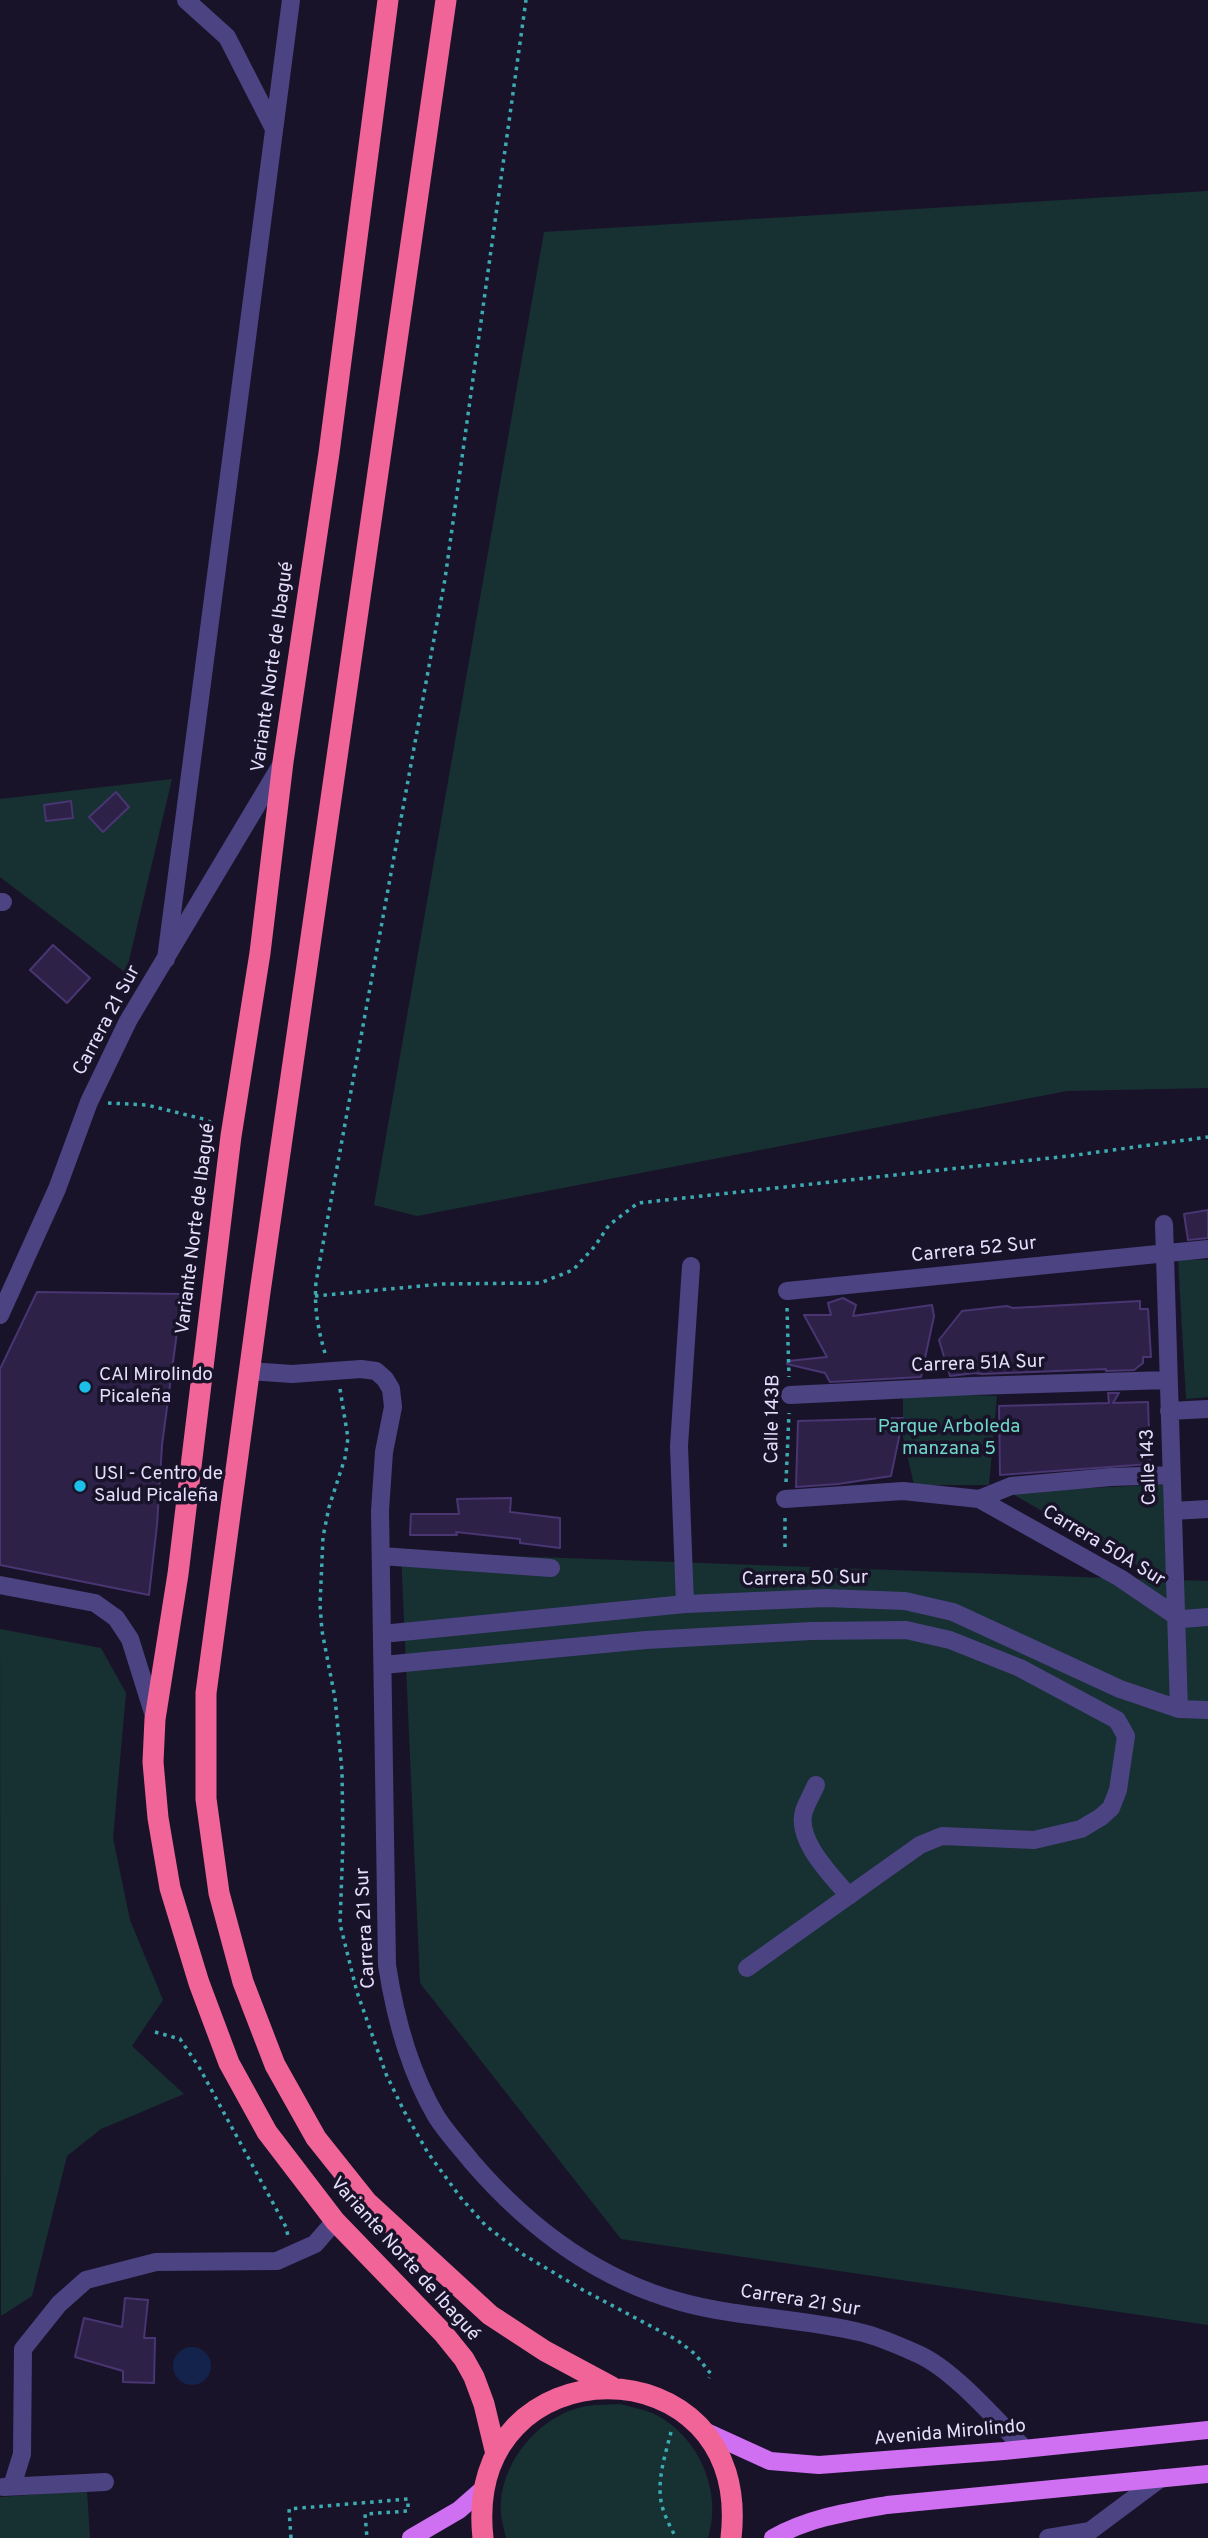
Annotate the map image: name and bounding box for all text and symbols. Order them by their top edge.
street label: Variante Norte de Ibagué [248,560,300,774]
street label: Carrera 21 Sur [69,962,147,1080]
street label: Variante Norte de Ibagué [173,1122,221,1336]
street label: Carrera 52 Sur [910,1233,1038,1269]
street label: Carrera 51A Sur [911,1351,1045,1379]
place label: CAI Mirolindo Picaleña [99,1365,213,1409]
street label: Calle 143B [762,1374,786,1464]
marker: CAI Mirolindo Picaleña [77,1379,93,1395]
park label: Parque Arboleda manzana 5 [878,1417,1020,1461]
street label: Calle 143 [1137,1428,1163,1506]
place label: USI - Centro de Salud Picaleña [94,1464,223,1508]
marker: USI - Centro de Salud Picaleña [72,1478,88,1494]
street label: Carrera 50A Sur [1038,1501,1168,1593]
street label: Carrera 50 Sur [741,1567,869,1593]
street label: Carrera 21 Sur [352,1867,382,1989]
street label: Variante Norte de Ibagué [324,2173,484,2347]
street label: Carrera 21 Sur [738,2281,862,2323]
street label: Avenida Mirolindo [873,2416,1027,2452]

